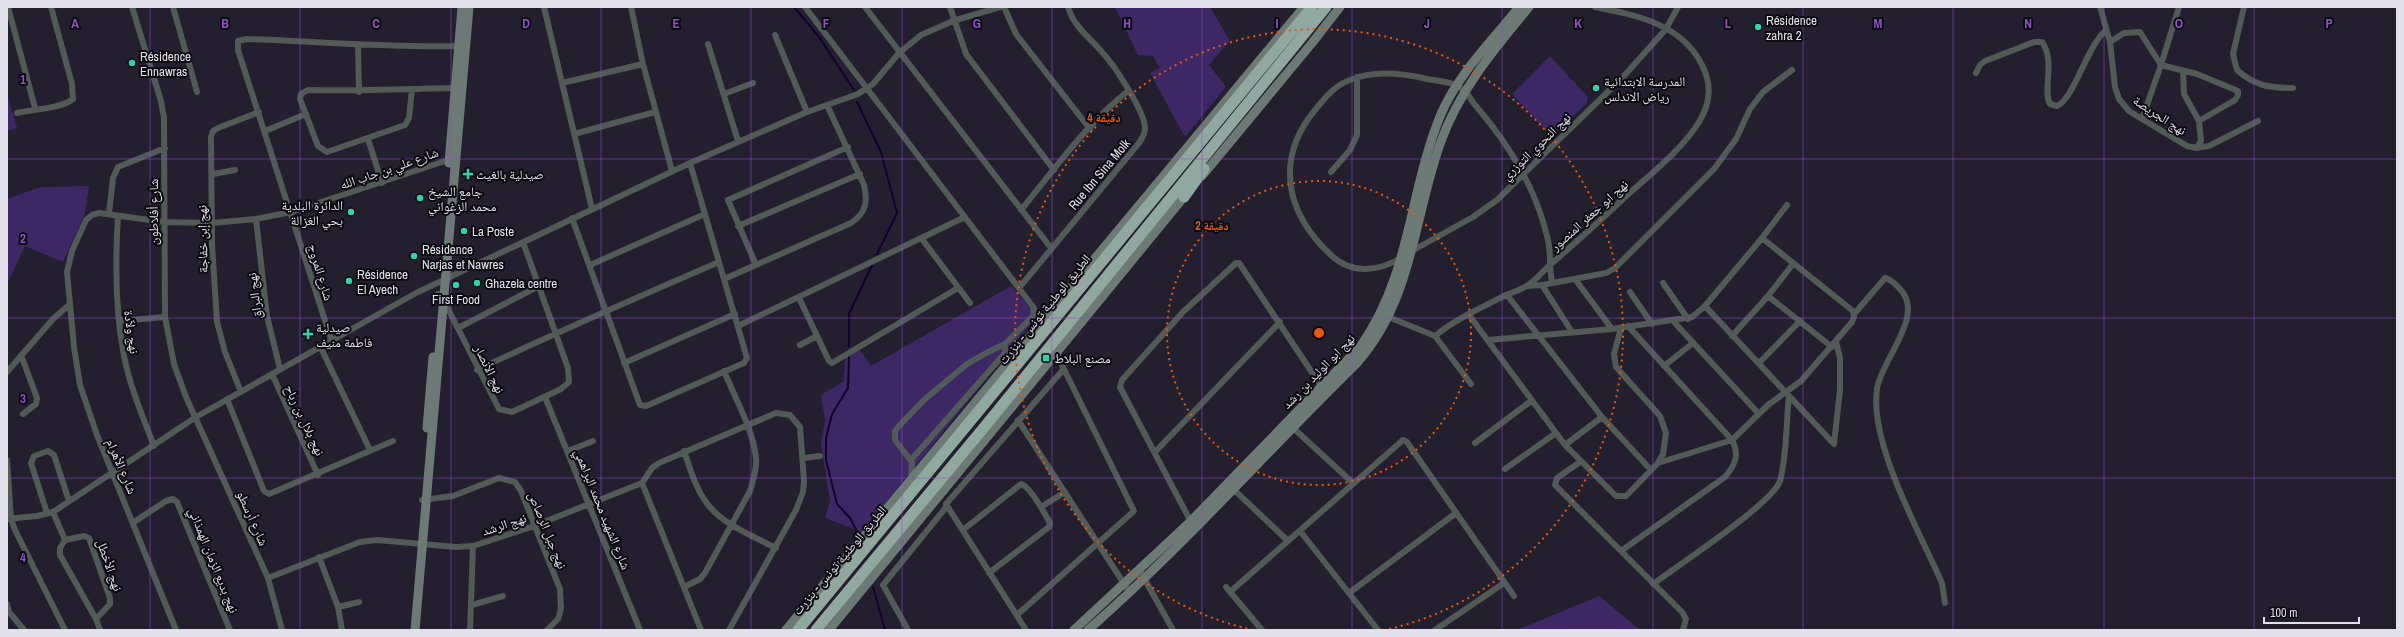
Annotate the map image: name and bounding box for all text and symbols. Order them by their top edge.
place label: Résidence zahra 2 [1766,12,1817,44]
text: A [71,15,79,32]
text: B [221,15,229,32]
text: C [372,15,380,32]
text: D [522,15,530,32]
text: E [672,15,680,32]
text: F [823,15,830,32]
text: G [973,15,981,32]
text: H [1123,15,1131,32]
text: I [1276,15,1279,32]
text: J [1424,15,1430,32]
text: K [1574,15,1582,32]
text: L [1725,15,1732,32]
text: M [1874,15,1883,32]
text: N [2024,15,2032,32]
text: O [2175,15,2183,32]
text: P [2325,15,2333,32]
marker: Résidence zahra 2 [1753,22,1763,32]
place label: Résidence Ennawras [140,48,191,80]
marker: Résidence Ennawras [127,58,137,68]
text: 1 [20,71,26,88]
place label: المدرسة الابتدائية رياض الاندلس [1604,73,1685,105]
marker: المدرسة الابتدائية رياض الاندلس [1591,83,1601,93]
street label: نهج الجريصة [2129,92,2190,140]
street label: نهج النحوي التوزري [1498,109,1576,185]
text: 4 دقيقة [1087,110,1121,126]
street label: Rue Ibn Sina Molk [1065,135,1135,213]
street label: شارع علي بن جاب الله [338,144,441,195]
place label: صيدلية بالغيث [476,166,544,183]
marker: صيدلية بالغيث [463,169,473,179]
street label: نهج ابو جعفر المنصور [1546,176,1632,256]
street label: شارع أفلاطون [145,179,163,245]
place label: جامع الشيخ محمد الزغواني [428,183,497,217]
marker: جامع الشيخ محمد الزغواني [415,193,425,203]
place label: الدائرة البلدية بحي الغزالة [281,197,343,231]
street label: نهج إبن خفاجة [193,205,213,273]
marker: الدائرة البلدية بحي الغزالة [346,207,356,217]
text: 2 دقيقة [1195,218,1229,234]
place label: La Poste [472,223,514,240]
marker: La Poste [459,226,469,236]
text: 2 [20,230,26,247]
place label: Résidence Narjas et Nawres [422,241,504,273]
street label: شارع المروج [303,242,337,303]
marker: Résidence Narjas et Nawres [409,251,419,261]
street label: الطريق الوطنية تونس - بنزرت [995,251,1094,368]
place label: Résidence El Ayech [357,266,408,298]
street label: نهج البراق [243,272,267,320]
place label: Ghazela centre [485,275,557,292]
marker: Résidence El Ayech [344,276,354,286]
marker: Ghazela centre [472,278,482,288]
marker: First Food [451,280,461,290]
place label: First Food [432,291,480,308]
street label: نهج ولاّدة [119,309,143,355]
place label: صيدلية فاطمة منيف [316,319,373,351]
centre of rings [1312,326,1326,340]
marker: صيدلية فاطمة منيف [303,329,313,339]
street label: نهج ابو الوليد بن رشد [1278,330,1359,413]
street label: نهج الأنصار [469,341,509,397]
place label: مصنع البلاط [1054,350,1111,368]
marker: مصنع البلاط [1041,353,1051,363]
street label: نهج بلال بن رباح [280,382,328,459]
text: 3 [20,390,26,407]
street label: شارع الأهرام [101,436,141,497]
street label: شارع الشهيد محمد البراهمي [568,446,635,573]
street label: شارع أرسطو [232,488,272,549]
street label: نهج جبل الرصاص [523,489,571,572]
street label: الطريق الوطنية تونس - بنزرت [789,502,890,618]
street label: نهج بديع الزمان الهمذاني [182,505,242,616]
street label: نهج الرشد [480,509,529,541]
street label: نهج الأخطل [92,537,126,594]
text: 4 [20,549,26,566]
scale bar [2264,599,2359,625]
text: 100 m [2270,605,2297,621]

